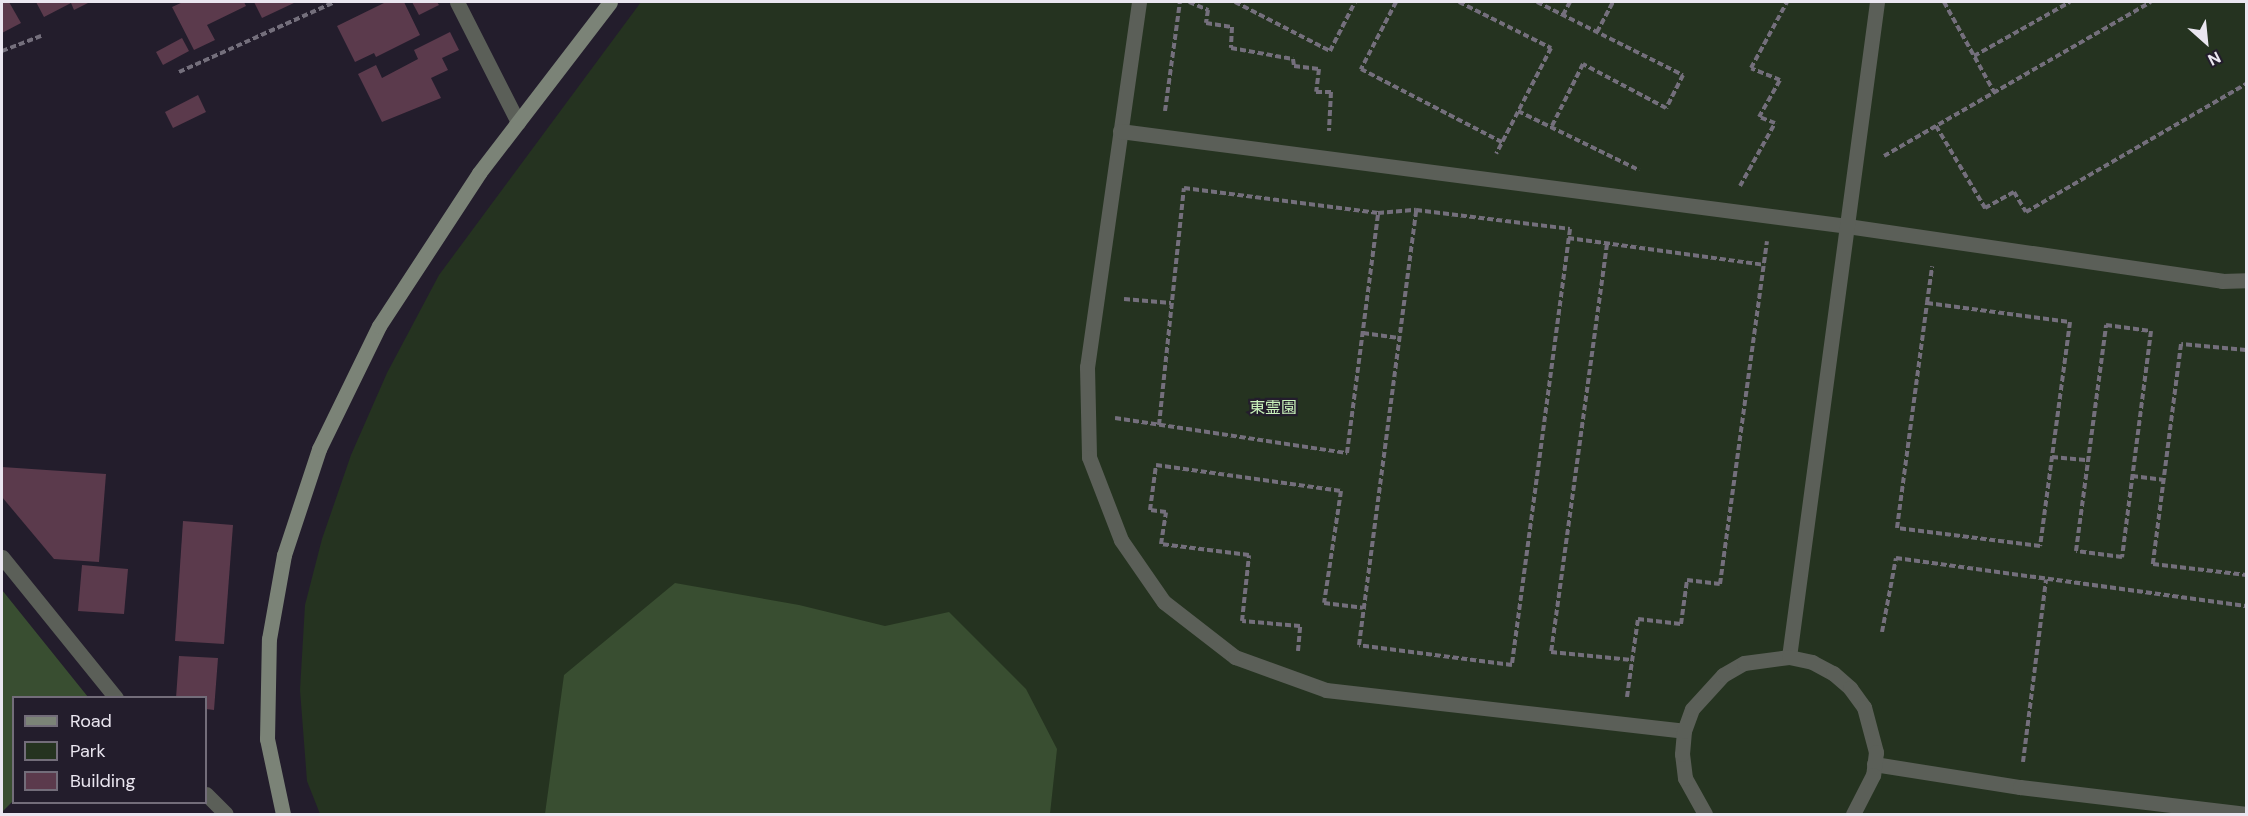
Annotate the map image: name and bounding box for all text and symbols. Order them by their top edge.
north arrow [2176,12,2236,72]
text: N [2204,46,2224,70]
park label: 東霊園 [1249,398,1297,418]
legend [12,696,207,804]
text: Road [70,709,112,733]
text: Park [70,739,106,763]
text: Building [70,769,135,793]

